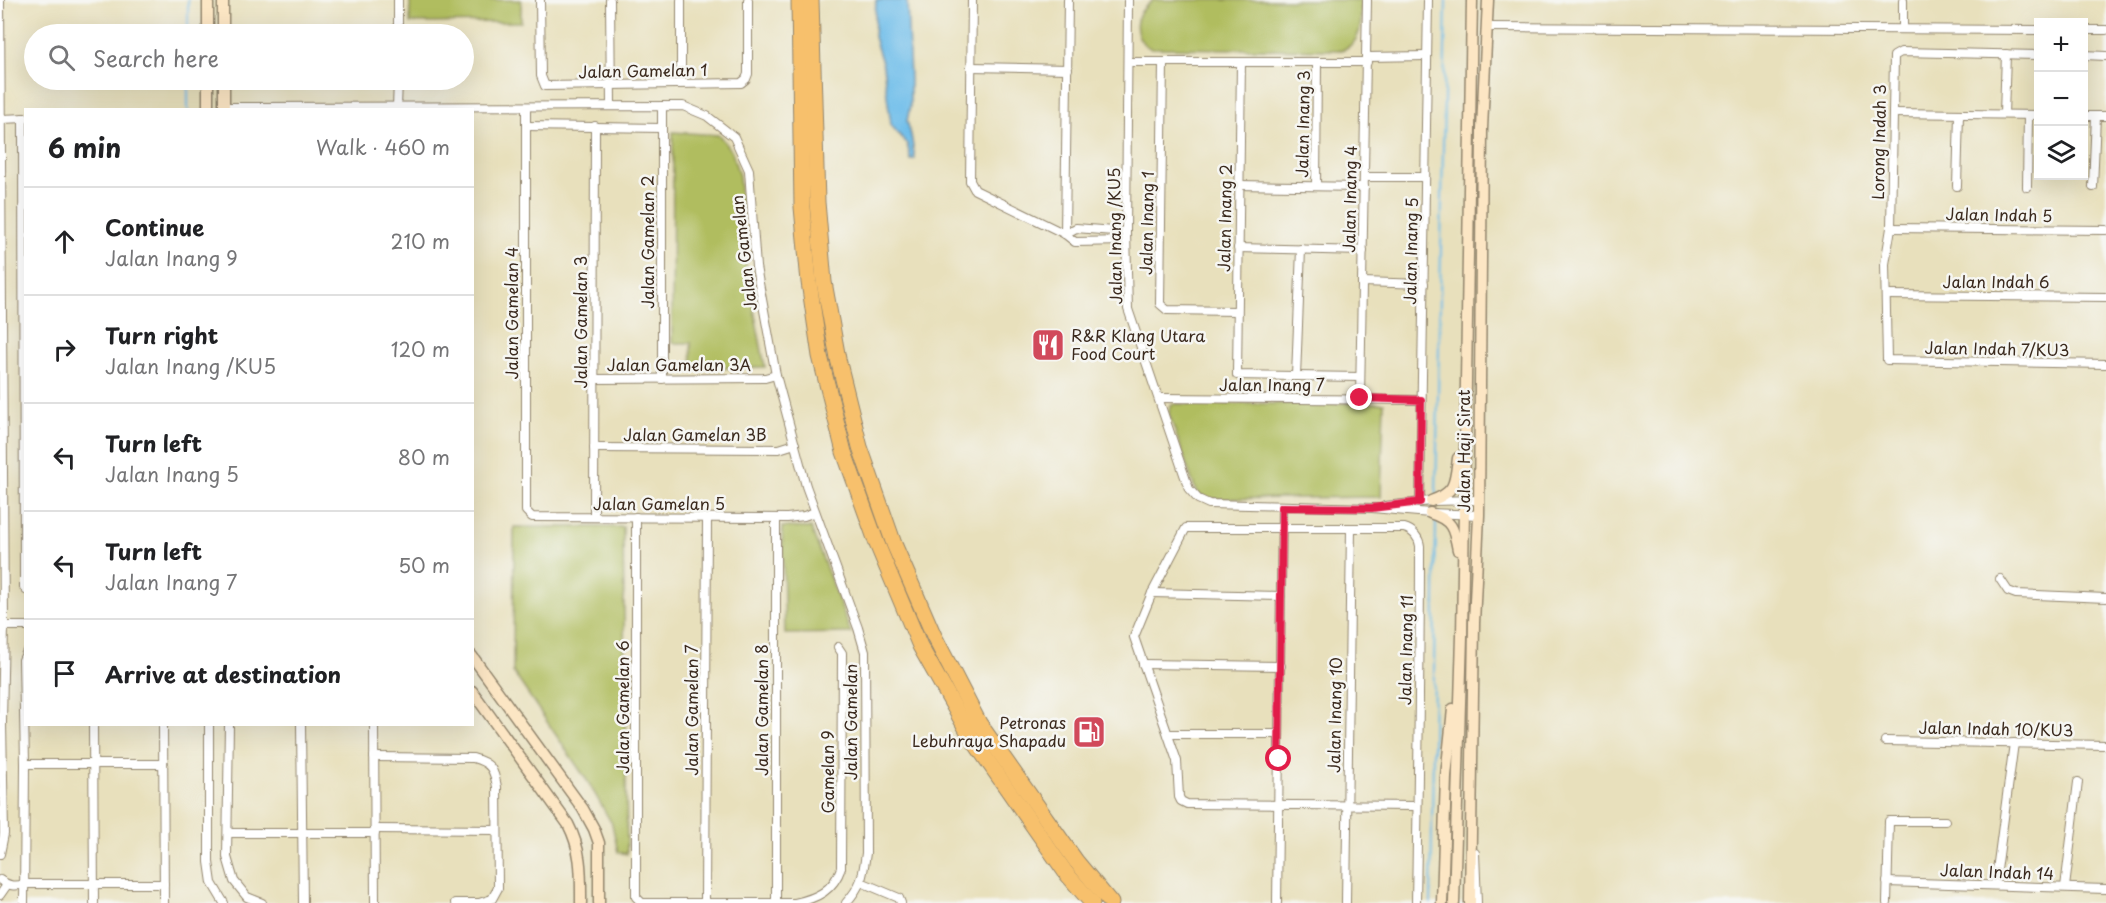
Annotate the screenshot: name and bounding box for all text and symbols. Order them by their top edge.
map controls [2034,18,2088,180]
button: + [2034,18,2088,72]
search box [24,24,474,90]
icon: search [45,41,78,74]
text: Search here [93,41,219,74]
street label: Jalan Gamelan 1 [578,57,708,83]
street label: Jalan Inang 3 [1289,70,1315,178]
button: − [2034,72,2088,126]
street label: Lorong Indah 3 [1865,84,1891,200]
button: layers [2034,126,2088,180]
text: 6 min [48,128,121,167]
text: Walk · 460 m [316,132,450,162]
street label: Jalan Inang 4 [1336,145,1362,253]
street label: Jalan Inang 2 [1211,164,1237,272]
street label: Jalan Inang /KU5 [1101,167,1127,305]
street label: Jalan Inang 1 [1133,171,1159,275]
street label: Jalan Gamelan 2 [635,175,659,309]
street label: Jalan Gamelan [724,194,762,312]
street label: Jalan Inang 5 [1397,197,1423,305]
street label: Jalan Indah 5 [1946,201,2053,227]
text: Continue [105,210,204,243]
icon: ahead [48,225,81,258]
text: 210 m [391,226,450,256]
text: Jalan Inang 9 [105,243,238,273]
street label: Jalan Gamelan 4 [499,247,523,379]
street label: Jalan Gamelan 3 [568,256,592,388]
street label: Jalan Indah 6 [1943,269,2049,293]
text: Turn right [105,318,218,351]
place label: R&R Klang Utara Food Court [1071,323,1205,365]
restaurant icon: R&R Klang Utara Food Court [1030,327,1066,363]
icon: right [48,333,81,366]
text: 120 m [391,334,450,364]
street label: Jalan Indah 7/KU3 [1924,335,2070,361]
text: Jalan Inang /KU5 [105,351,276,381]
street label: Jalan Gamelan 3A [607,352,752,376]
street label: Jalan Inang 7 [1219,372,1325,396]
route end [1346,384,1372,410]
street label: Jalan Haji Sirat [1451,389,1475,512]
street label: Jalan Gamelan 3B [623,422,767,446]
text: Turn left [105,426,202,459]
icon: left [48,441,81,474]
text: 80 m [398,442,450,472]
text: Jalan Inang 5 [105,459,239,489]
street label: Jalan Gamelan 5 [593,491,725,515]
text: Turn left [105,534,202,567]
icon: left [48,549,81,582]
text: 50 m [398,550,450,580]
text: Jalan Inang 7 [105,567,237,597]
street label: Jalan Inang 11 [1392,595,1418,705]
street label: Jalan Gamelan 6 [610,640,634,774]
street label: Jalan Gamelan 7 [679,644,703,776]
street label: Jalan Gamelan 8 [749,644,773,776]
icon: arrive [48,657,81,690]
text: Arrive at destination [105,657,341,690]
street label: Jalan Inang 10 [1321,657,1347,773]
street label: Jalan Gamelan [838,664,862,780]
place label: Petronas Lebuhraya Shapadu [912,710,1066,752]
fuel station icon: Petronas Lebuhraya Shapadu [1071,714,1107,750]
street label: Jalan Indah 10/KU3 [1918,715,2074,741]
street label: Gamelan 9 [815,730,839,814]
route start [1265,745,1291,771]
street label: Jalan Indah 14 [1940,857,2054,885]

